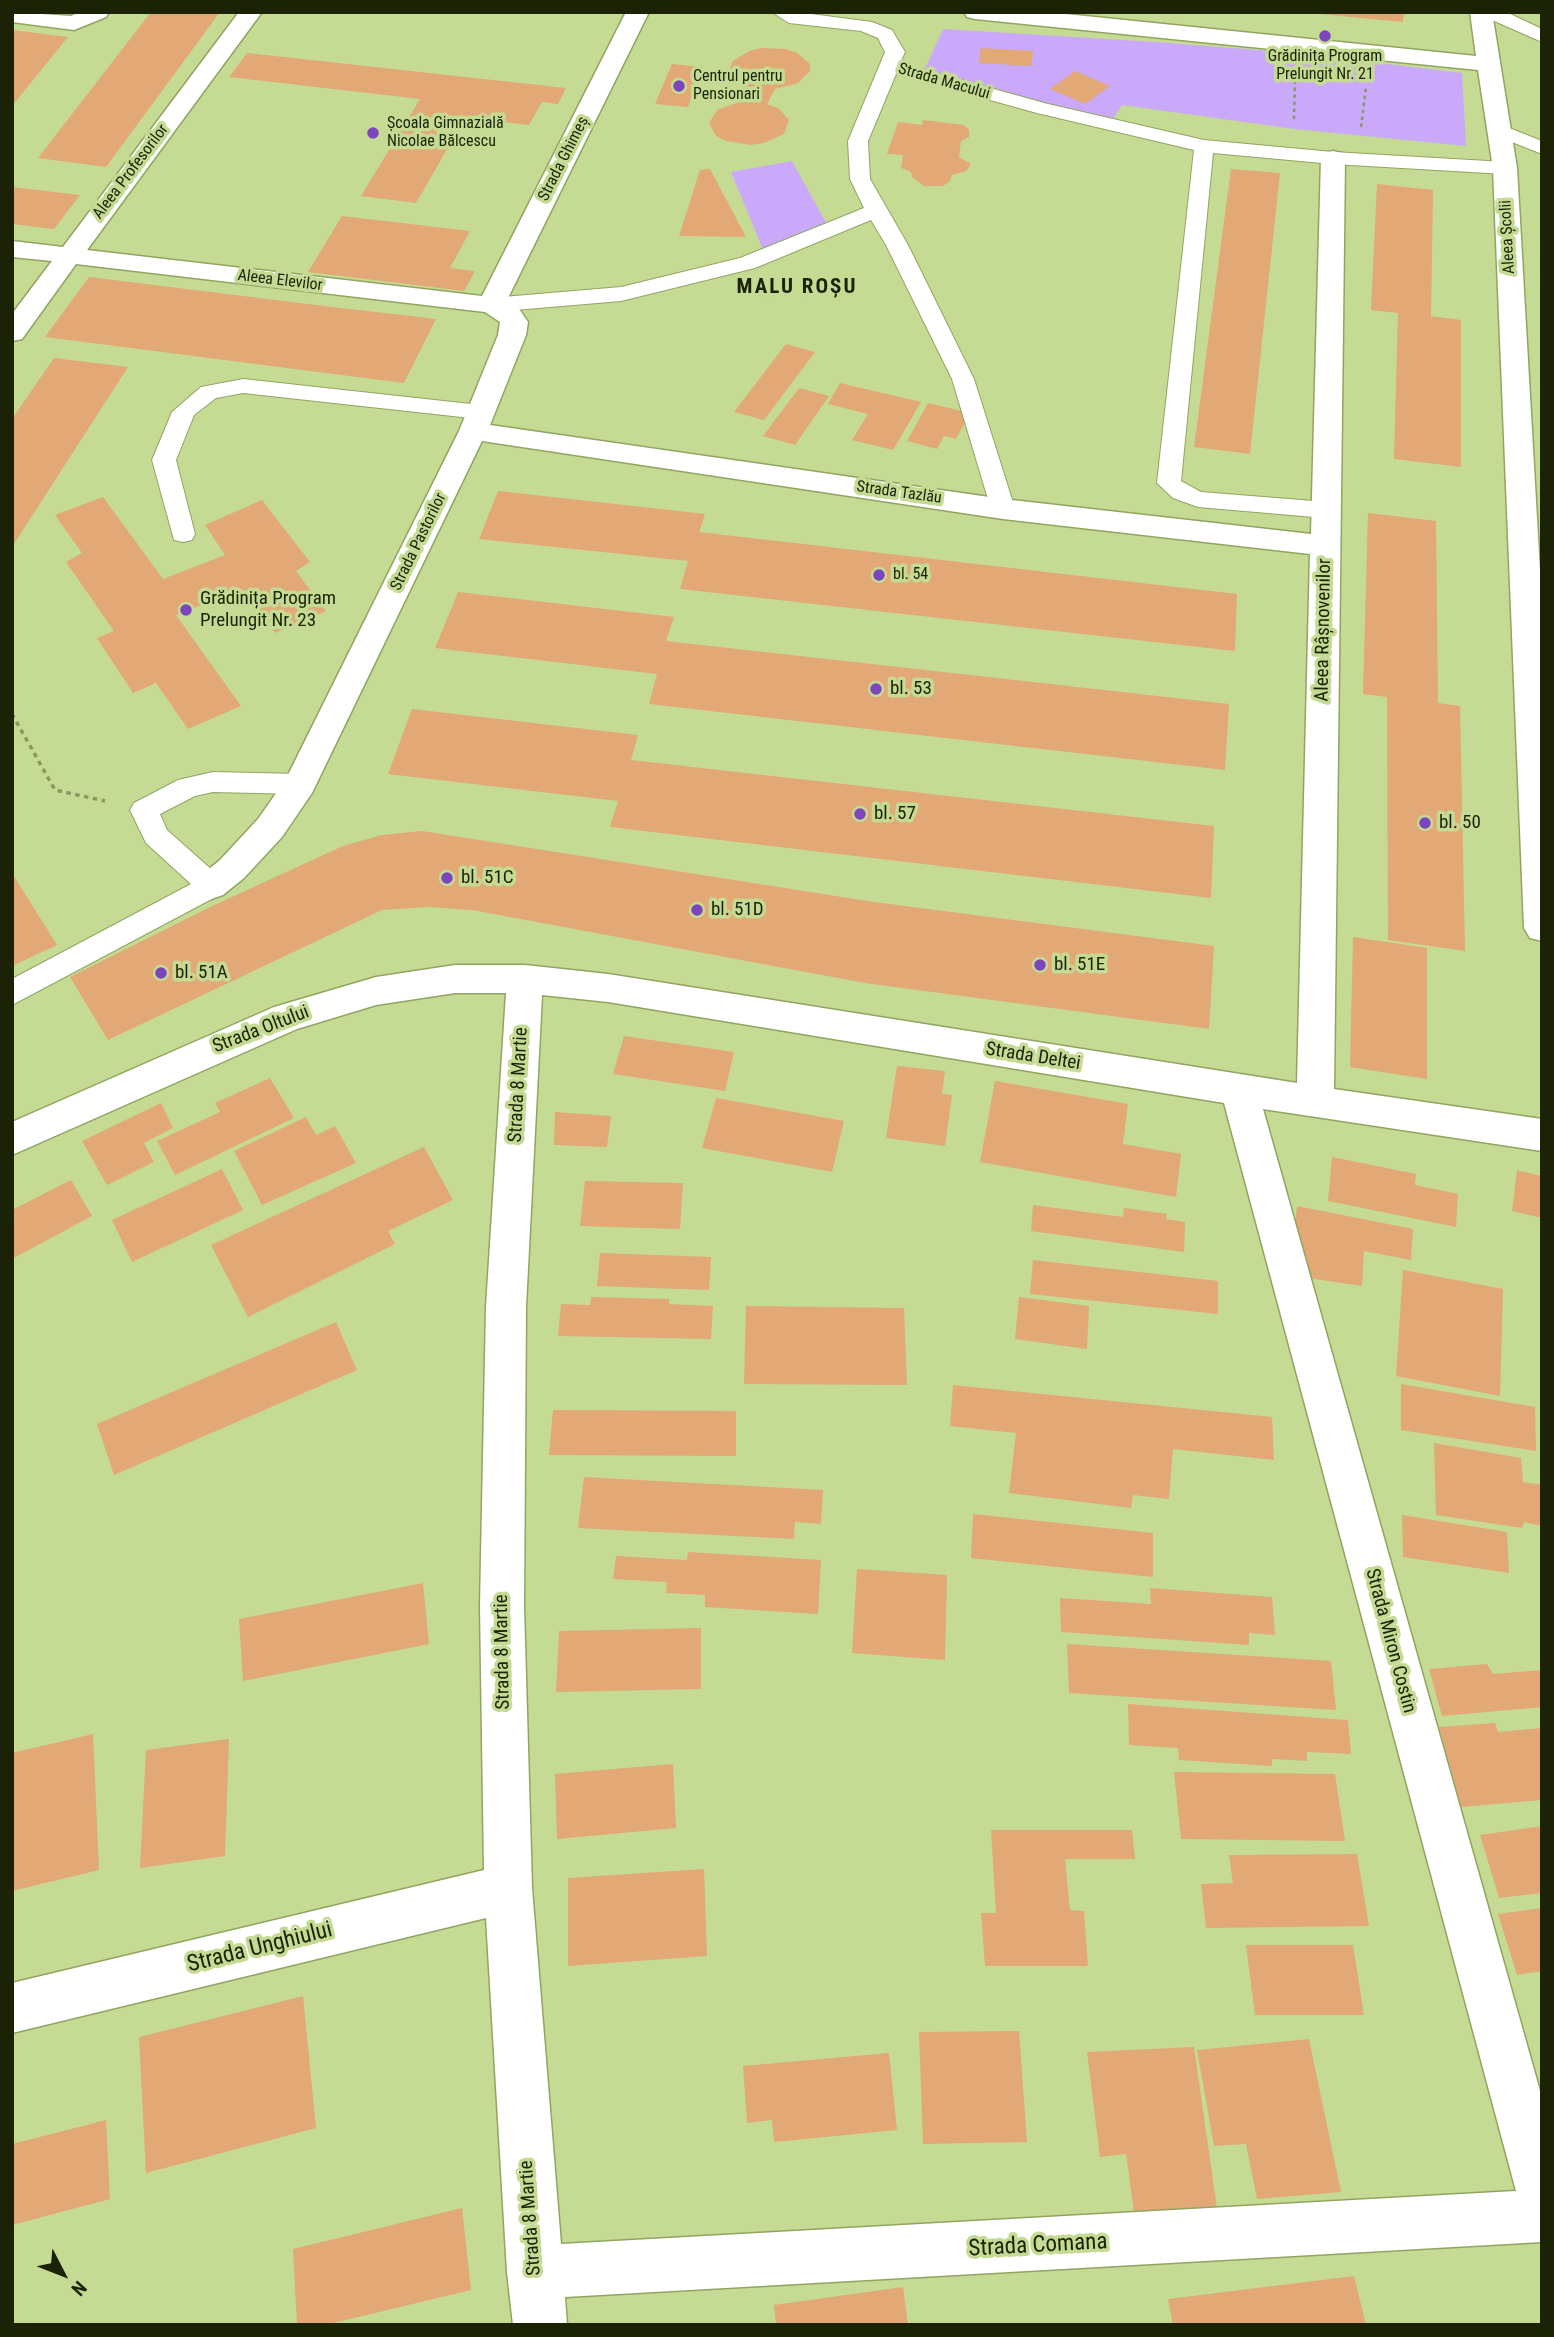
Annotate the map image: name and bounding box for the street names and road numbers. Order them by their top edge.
street label: Strada Macului [896,60,992,104]
street label: Strada Ghimeș [535,114,593,204]
street label: Aleea Profesorilor [89,121,173,223]
street label: Aleea Școlii [1496,200,1520,274]
street label: Aleea Elevilor [236,266,324,296]
street label: Strada Tazlău [855,478,943,508]
street label: Strada Pastorilor [387,490,451,594]
street label: Aleea Râșnovenilor [1311,558,1337,702]
street label: Strada Oltului [210,1001,312,1059]
street label: Strada 8 Martie [505,1027,533,1143]
street label: Strada Deltei [984,1038,1082,1076]
street label: Strada Miron Costin [1360,1566,1420,1716]
street label: Strada 8 Martie [491,1594,515,1710]
street label: Strada Unghiului [185,1917,335,1979]
street label: Strada 8 Martie [516,2160,546,2276]
street label: Strada Comana [968,2229,1108,2263]

